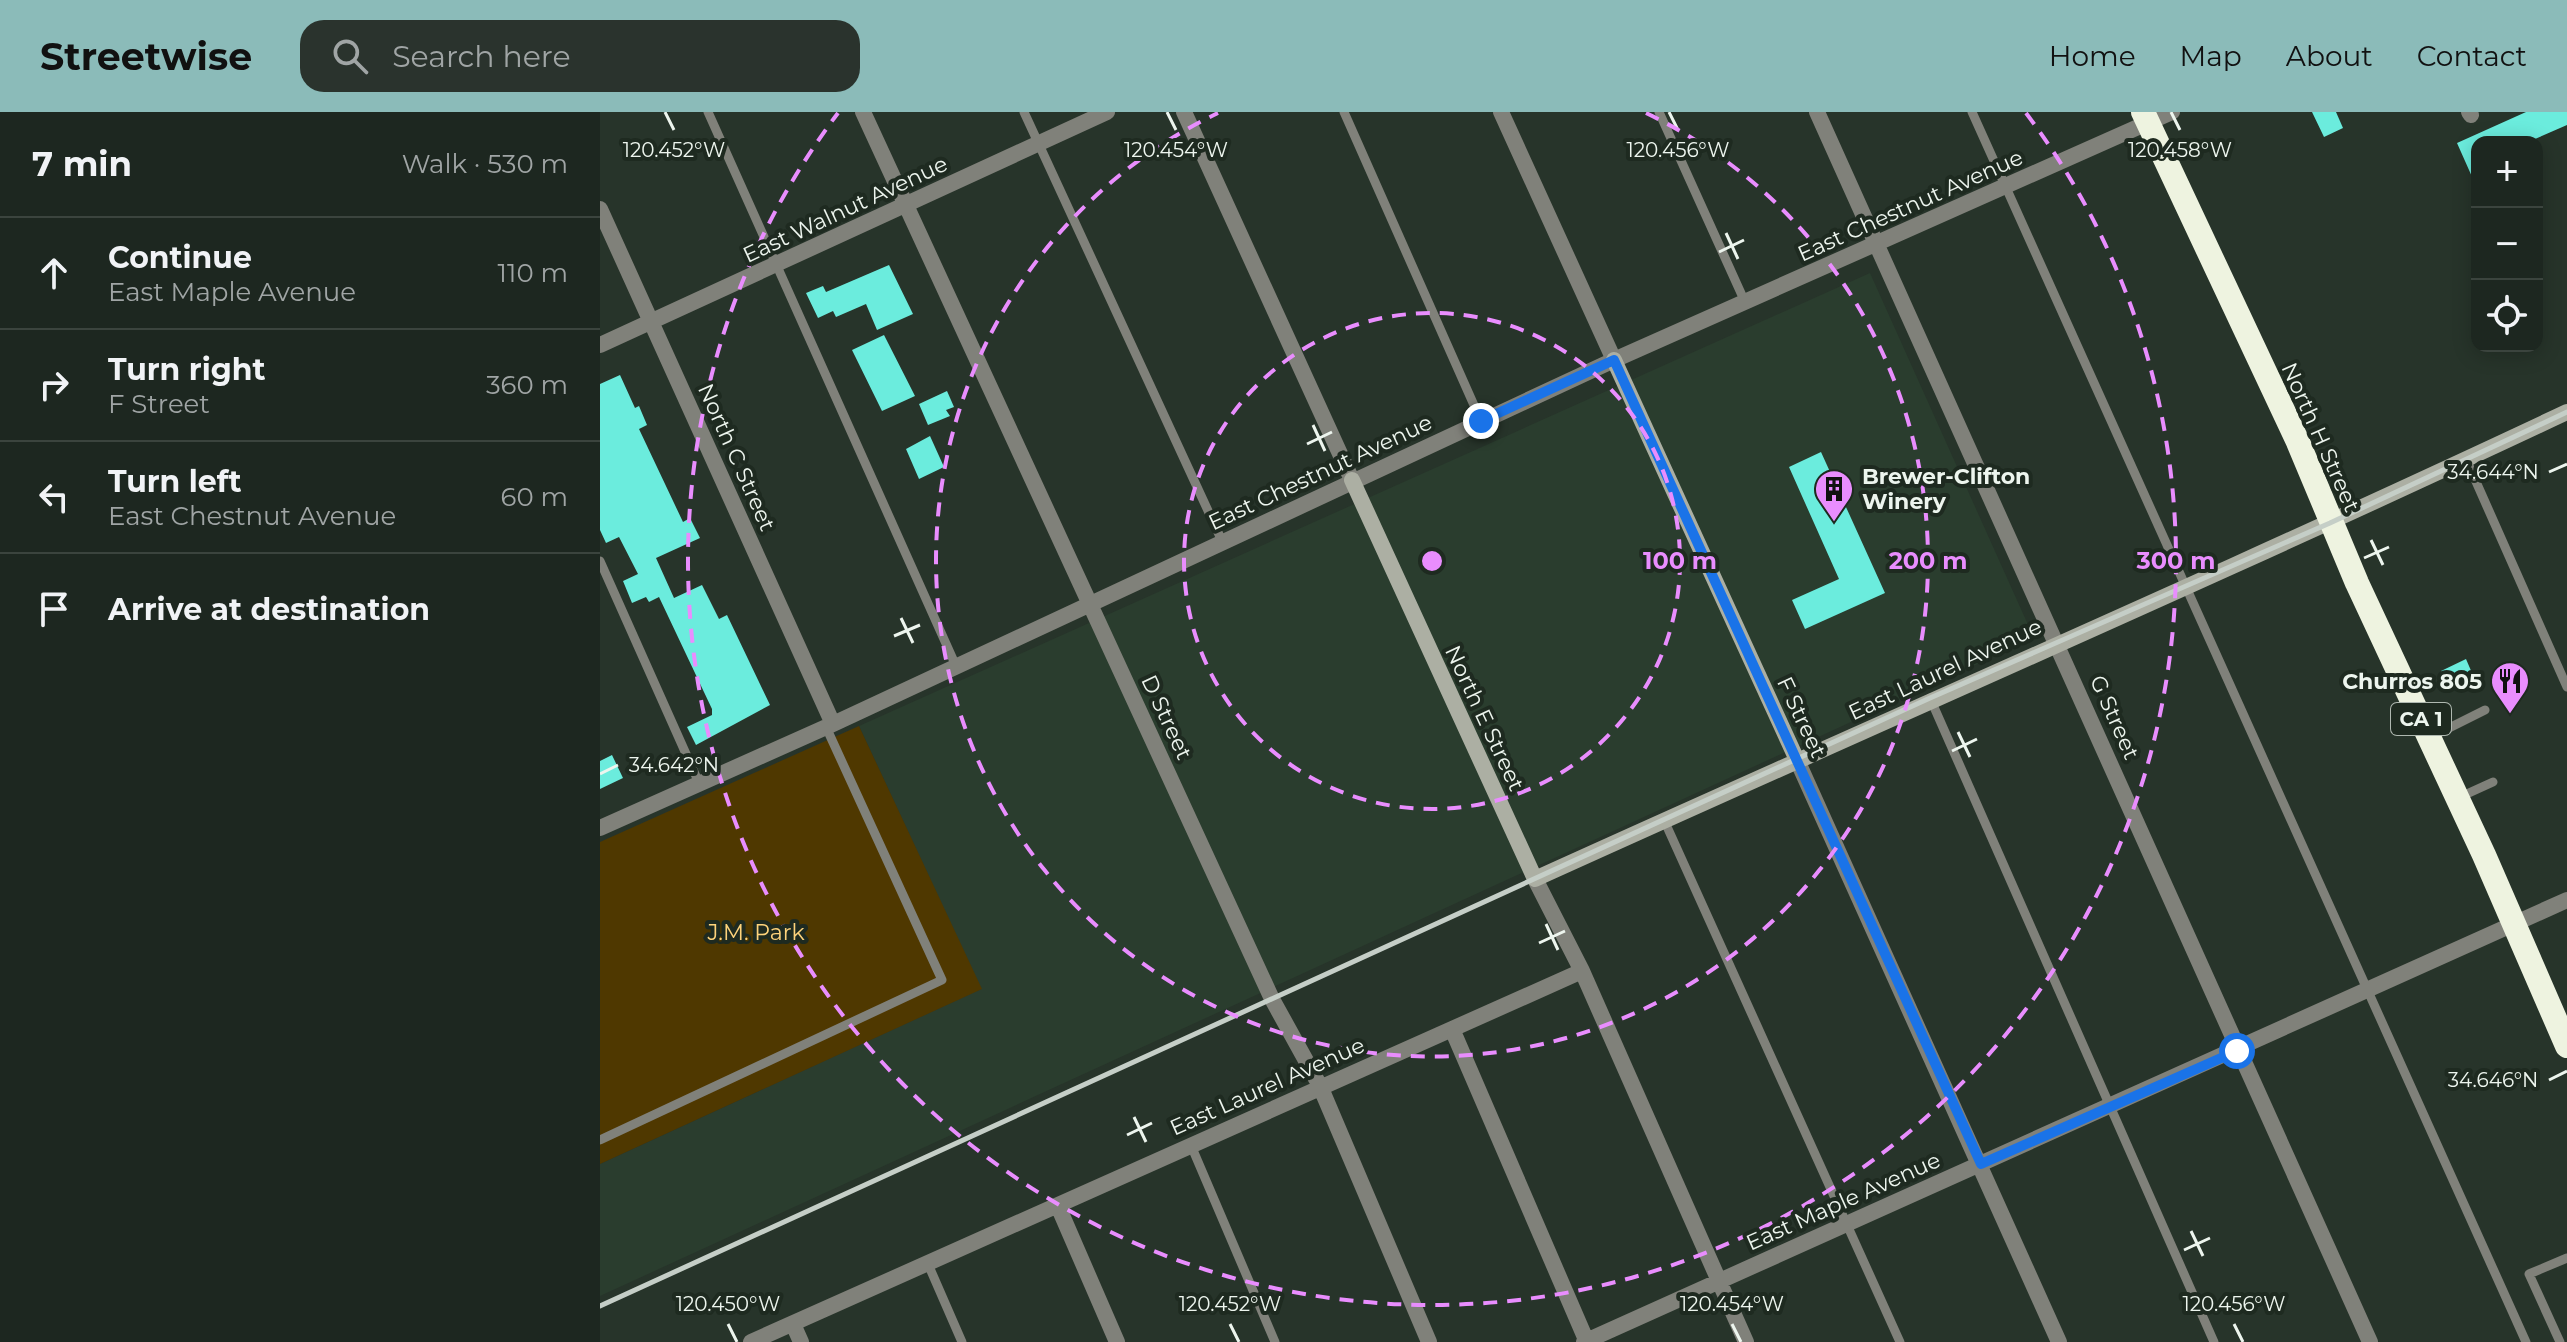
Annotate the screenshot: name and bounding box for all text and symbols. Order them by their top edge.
search box [300,20,860,92]
text: Streetwise [40,33,252,80]
icon: search [328,34,372,78]
text: Search here [392,38,571,75]
text: Home [2049,39,2136,73]
text: Map [2180,39,2242,73]
text: About [2286,39,2373,73]
text: Contact [2417,39,2527,73]
map controls [2471,136,2543,352]
button: + [2471,136,2543,208]
text: 120.452°W [623,138,725,162]
text: 120.454°W [1124,138,1228,162]
text: 120.456°W [1627,138,1729,162]
text: 120.458°W [2128,138,2232,162]
text: 7 min [32,143,132,185]
street label: East Chestnut Avenue [1793,144,2027,267]
text: Walk · 530 m [402,148,568,180]
street label: East Walnut Avenue [739,150,952,269]
button: − [2471,208,2543,280]
text: Continue [108,239,252,276]
icon: ahead [32,251,76,295]
text: 110 m [498,257,568,289]
text: East Maple Avenue [108,276,356,308]
button: locate [2471,280,2543,352]
text: Turn right [108,351,265,388]
street label: North H Street [2276,358,2366,516]
icon: right [32,363,76,407]
text: 360 m [486,369,568,401]
street label: North C Street [692,379,781,535]
text: F Street [108,388,210,420]
route end [1463,403,1499,439]
street label: East Chestnut Avenue [1204,409,1436,536]
text: 34.644°N [2447,460,2539,484]
text: Turn left [108,463,241,500]
place label: Brewer-Clifton Winery [1862,463,2030,515]
building icon: Brewer-Clifton Winery [1813,468,1855,523]
icon: left [32,475,76,519]
text: 60 m [501,481,568,513]
text: East Chestnut Avenue [108,500,396,532]
text: 100 m [1643,546,1717,575]
text: 200 m [1889,546,1967,575]
text: 300 m [2136,546,2215,575]
centre of rings [1418,547,1446,575]
icon: arrive [32,587,76,631]
text: Arrive at destination [108,591,430,628]
street label: East Laurel Avenue [1844,613,2046,726]
street label: North E Street [1439,641,1530,795]
restaurant icon: Churros 805 [2489,660,2531,715]
place label: Churros 805 [2342,668,2482,695]
street label: D Street [1135,671,1198,764]
street label: G Street [2084,671,2145,764]
street label: F Street [1771,672,1832,762]
road number: CA 1 [2391,703,2451,735]
text: 34.642°N [629,753,719,777]
park label: J.M. Park [706,919,805,946]
street label: East Laurel Avenue [1166,1031,1369,1142]
route start [2219,1033,2255,1069]
text: 34.646°N [2448,1068,2538,1092]
street label: East Maple Avenue [1742,1146,1945,1256]
text: 120.450°W [676,1292,780,1316]
text: 120.452°W [1179,1292,1281,1316]
text: 120.454°W [1680,1292,1784,1316]
text: 120.456°W [2183,1292,2285,1316]

